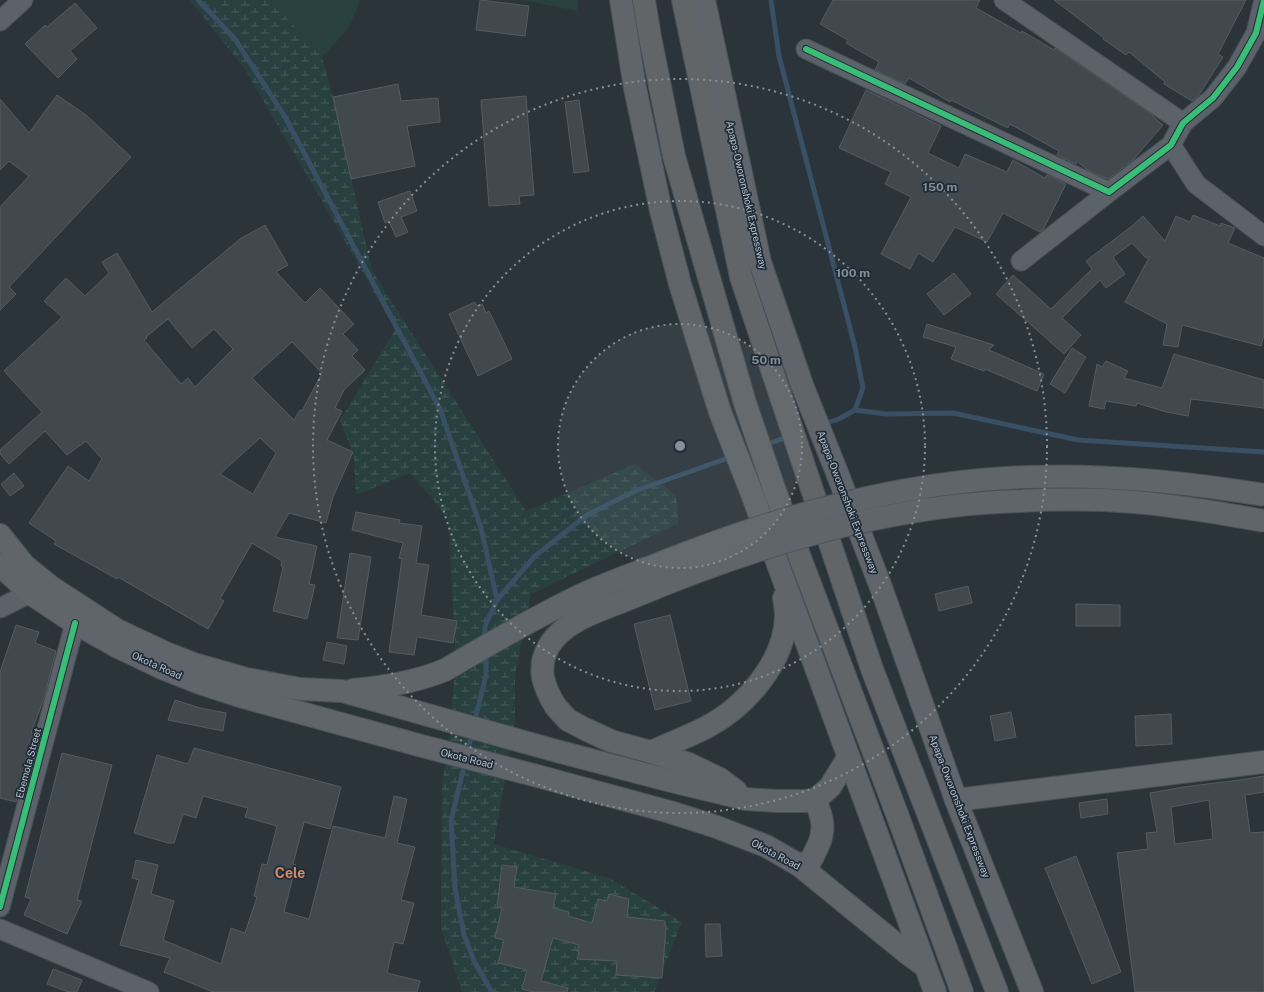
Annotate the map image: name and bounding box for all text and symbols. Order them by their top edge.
street label: Apapa-Oworonshoki Expressway [724,119,770,271]
text: 150 m [923,180,957,194]
text: 100 m [836,266,870,280]
text: 50 m [751,353,781,367]
street label: Apapa-Oworonshoki Expressway [815,429,881,576]
centre of rings [673,439,687,453]
street label: Okota Road [130,649,184,681]
street label: Ebemola Street [13,726,43,799]
street label: Apapa-Oworonshoki Expressway [927,733,993,880]
street label: Okota Road [440,746,494,770]
street label: Okota Road [750,836,802,872]
district label: Cele [275,865,305,881]

